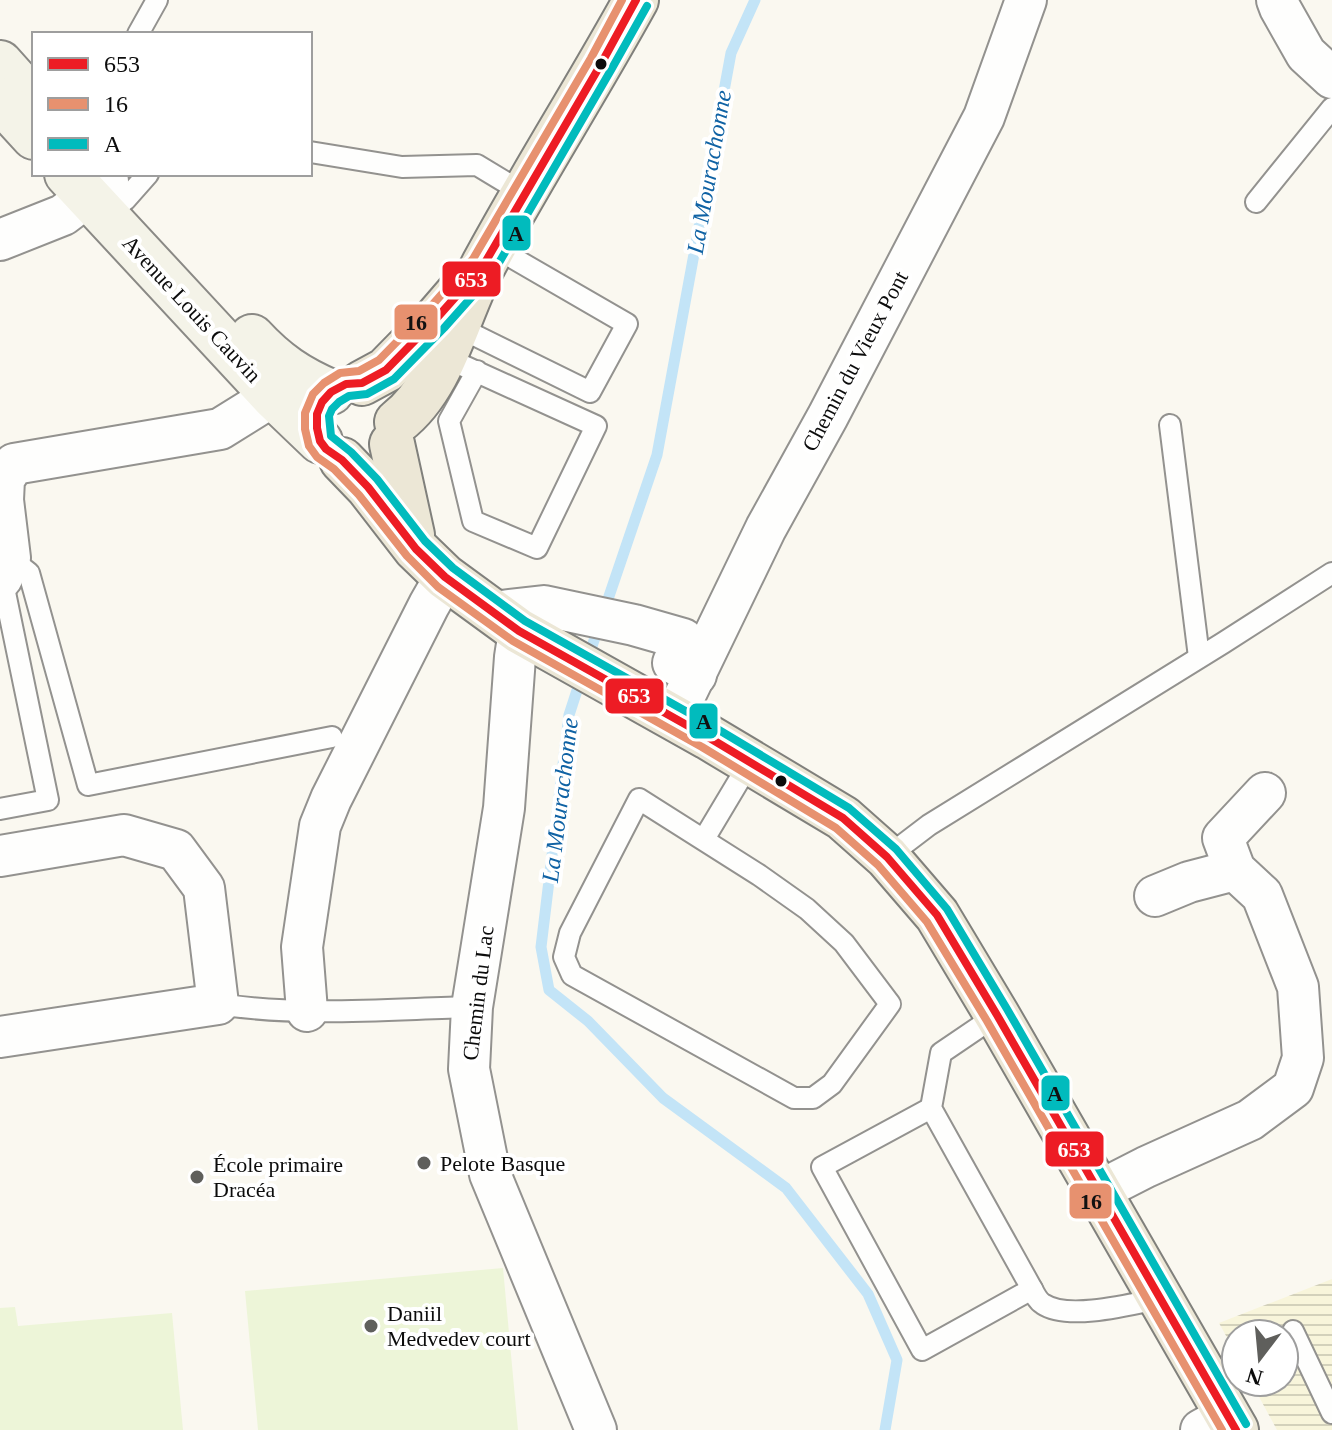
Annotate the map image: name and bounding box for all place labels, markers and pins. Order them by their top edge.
unlabelled marker [593,56,609,72]
unlabelled marker [773,773,789,789]
place label: Pelote Basque [440,1151,565,1176]
place label: École primaire Dracéa [213,1152,343,1202]
marker: Pelote Basque [415,1154,433,1172]
marker: École primaire Dracéa [188,1168,206,1186]
place label: Daniil Medvedev court [387,1301,531,1351]
marker: Daniil Medvedev court [362,1317,380,1335]

